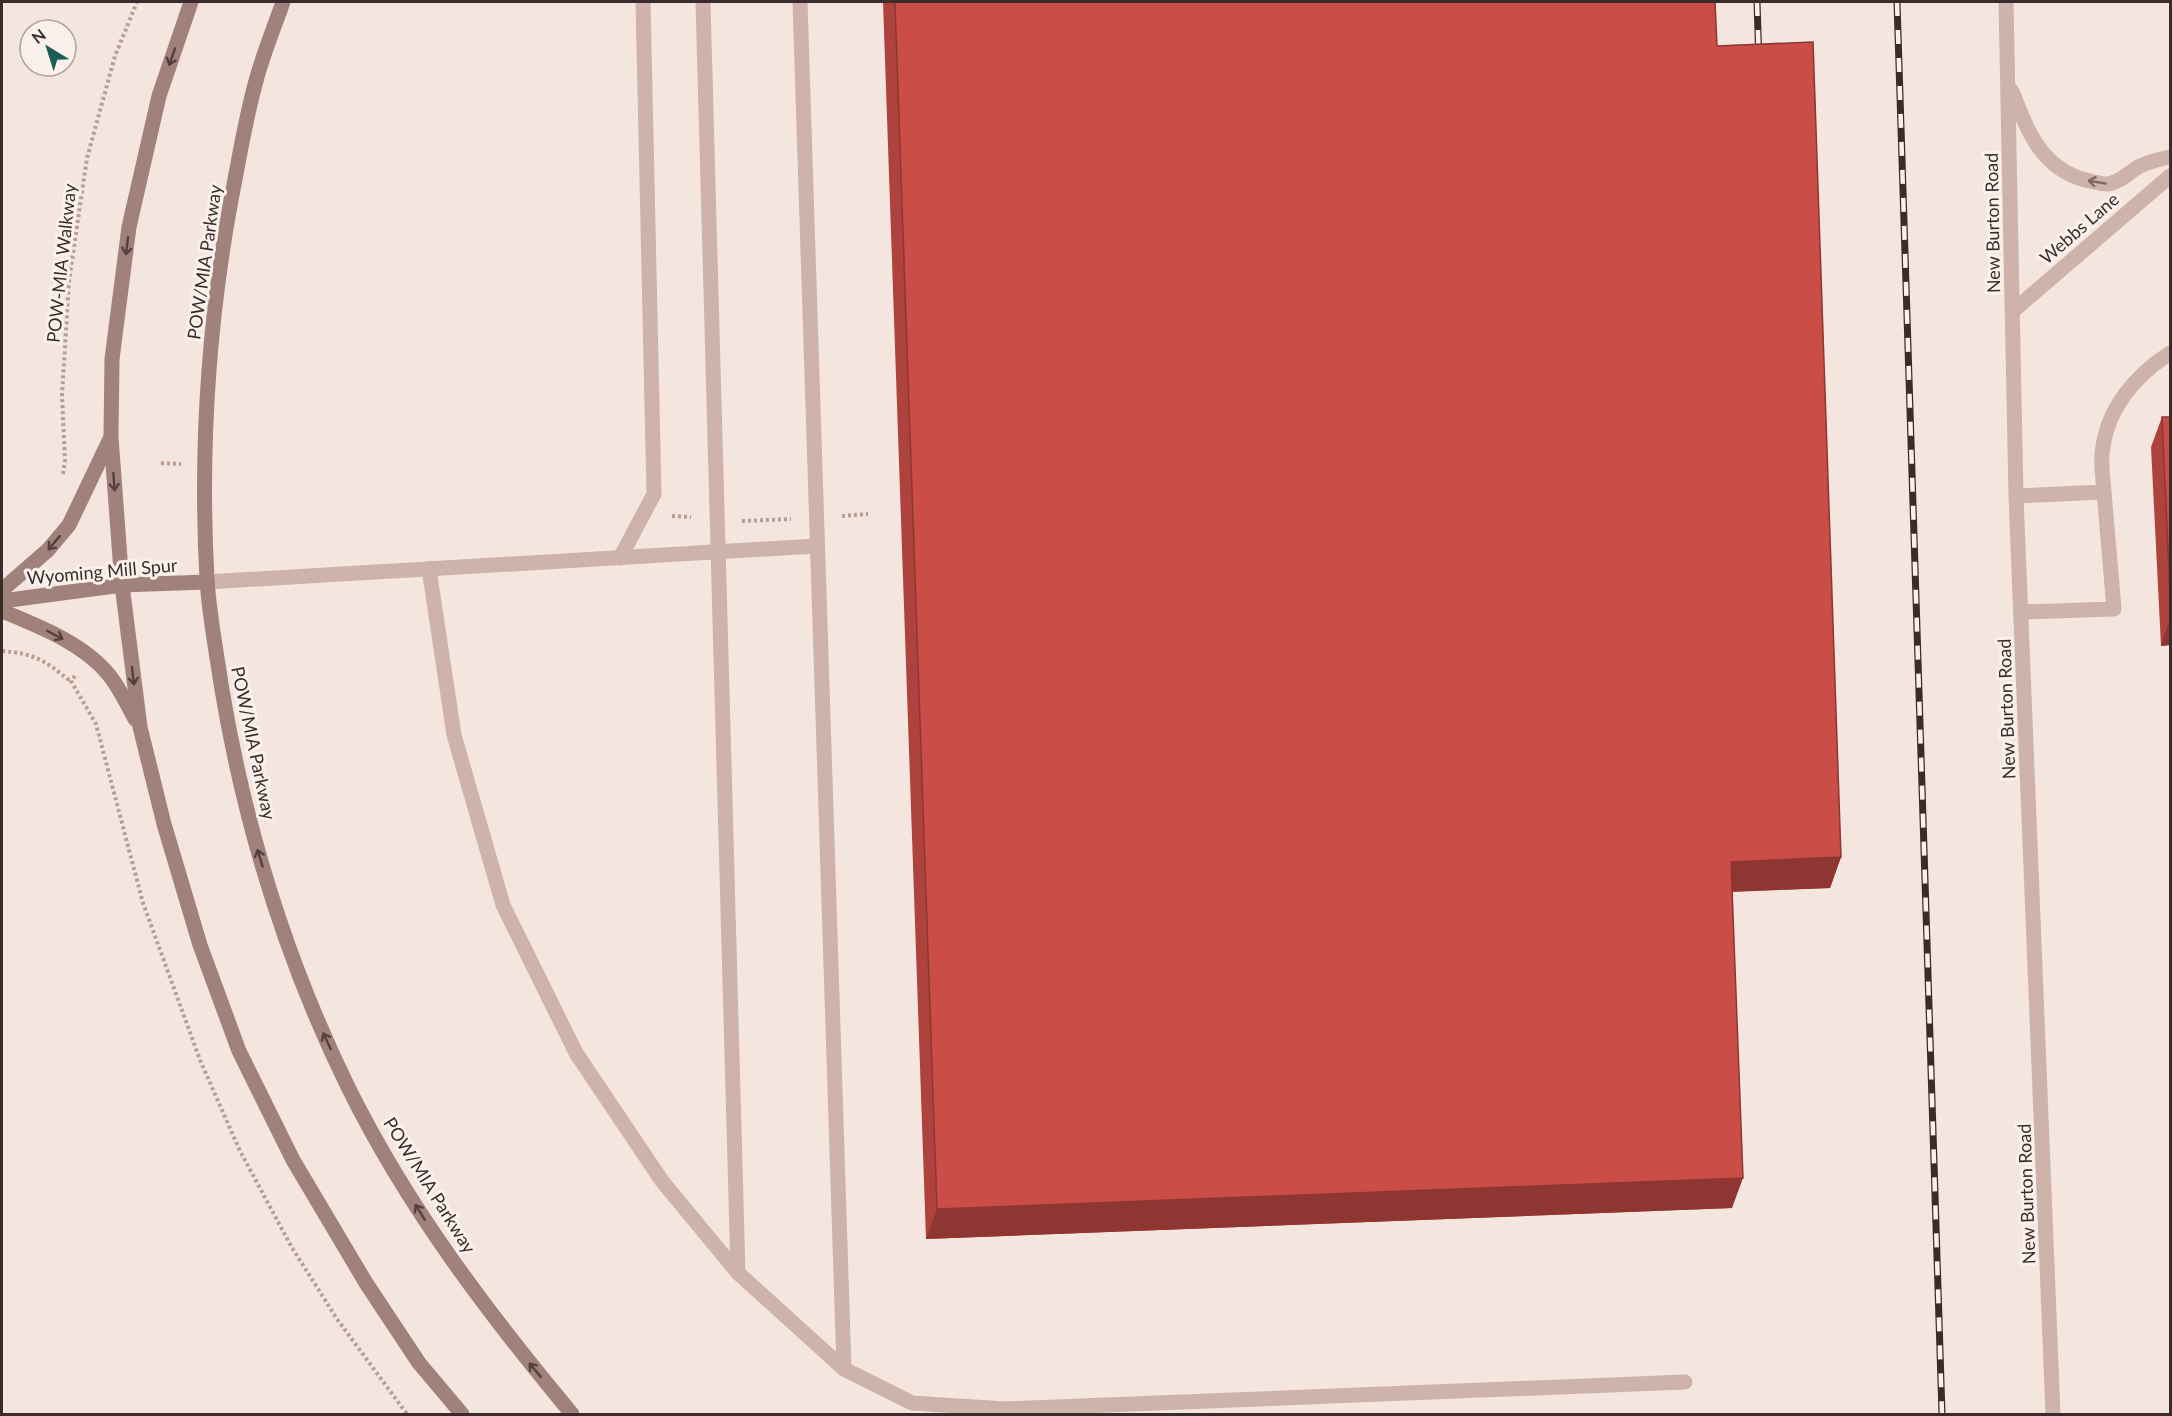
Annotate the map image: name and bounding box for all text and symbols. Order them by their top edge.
north arrow [18,18,78,78]
text: N [28,25,49,47]
one-way arrow [166,47,177,66]
street label: New Burton Road [1980,153,2004,293]
one-way arrow [2088,176,2108,187]
street label: POW-MIA Walkway [42,182,80,344]
street label: POW/MIA Parkway [182,182,226,341]
street label: Webbs Lane [2035,188,2123,268]
one-way arrow [121,236,132,256]
one-way arrow [109,472,120,492]
one-way arrow [47,535,61,550]
street label: Wyoming Mill Spur [26,553,179,589]
one-way arrow [45,630,63,641]
street label: New Burton Road [1993,638,2019,780]
street label: POW/MIA Parkway [227,664,281,822]
one-way arrow [128,666,139,686]
one-way arrow [254,849,265,868]
one-way arrow [321,1032,333,1050]
street label: POW/MIA Parkway [379,1113,481,1258]
street label: New Burton Road [2013,1123,2039,1265]
one-way arrow [414,1204,426,1221]
one-way arrow [528,1363,542,1378]

